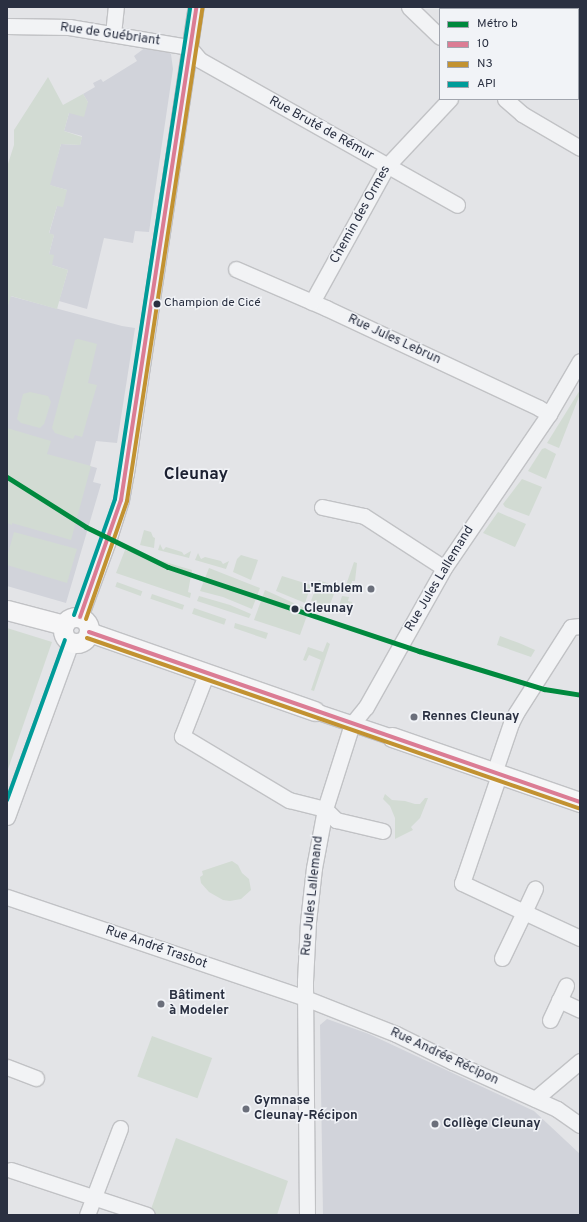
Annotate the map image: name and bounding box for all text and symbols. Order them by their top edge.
legend [439,8,579,100]
text: Métro b [477,16,518,32]
street label: Rue de Guébriant [59,20,161,50]
text: 10 [477,36,489,52]
text: N3 [477,56,493,72]
text: API [477,76,496,92]
street label: Rue Bruté de Rémur [266,94,376,164]
street label: Chemin des Ormes [328,163,394,267]
place label: Champion de Cicé [164,297,261,311]
marker: Champion de Cicé [152,299,162,309]
street label: Rue Jules Lebrun [345,312,443,368]
district label: Cleunay [164,466,228,486]
street label: Rue Jules Lallemand [402,523,478,635]
place label: L'Emblem [303,581,363,597]
marker: L'Emblem [366,584,376,594]
place label: Cleunay [304,601,353,617]
marker: Cleunay [288,602,302,616]
place label: Rennes Cleunay [422,709,519,725]
marker: Rennes Cleunay [409,712,419,722]
street label: Rue Jules Lallemand [299,835,327,957]
street label: Rue André Trasbot [102,923,210,973]
place label: Bâtiment à Modeler [169,989,229,1020]
marker: Bâtiment à Modeler [156,999,166,1009]
street label: Rue Andrée Récipon [387,1025,501,1089]
place label: Gymnase Cleunay-Récipon [254,1094,358,1125]
marker: Gymnase Cleunay-Récipon [241,1104,251,1114]
place label: Collège Cleunay [443,1116,541,1132]
marker: Collège Cleunay [430,1119,440,1129]

